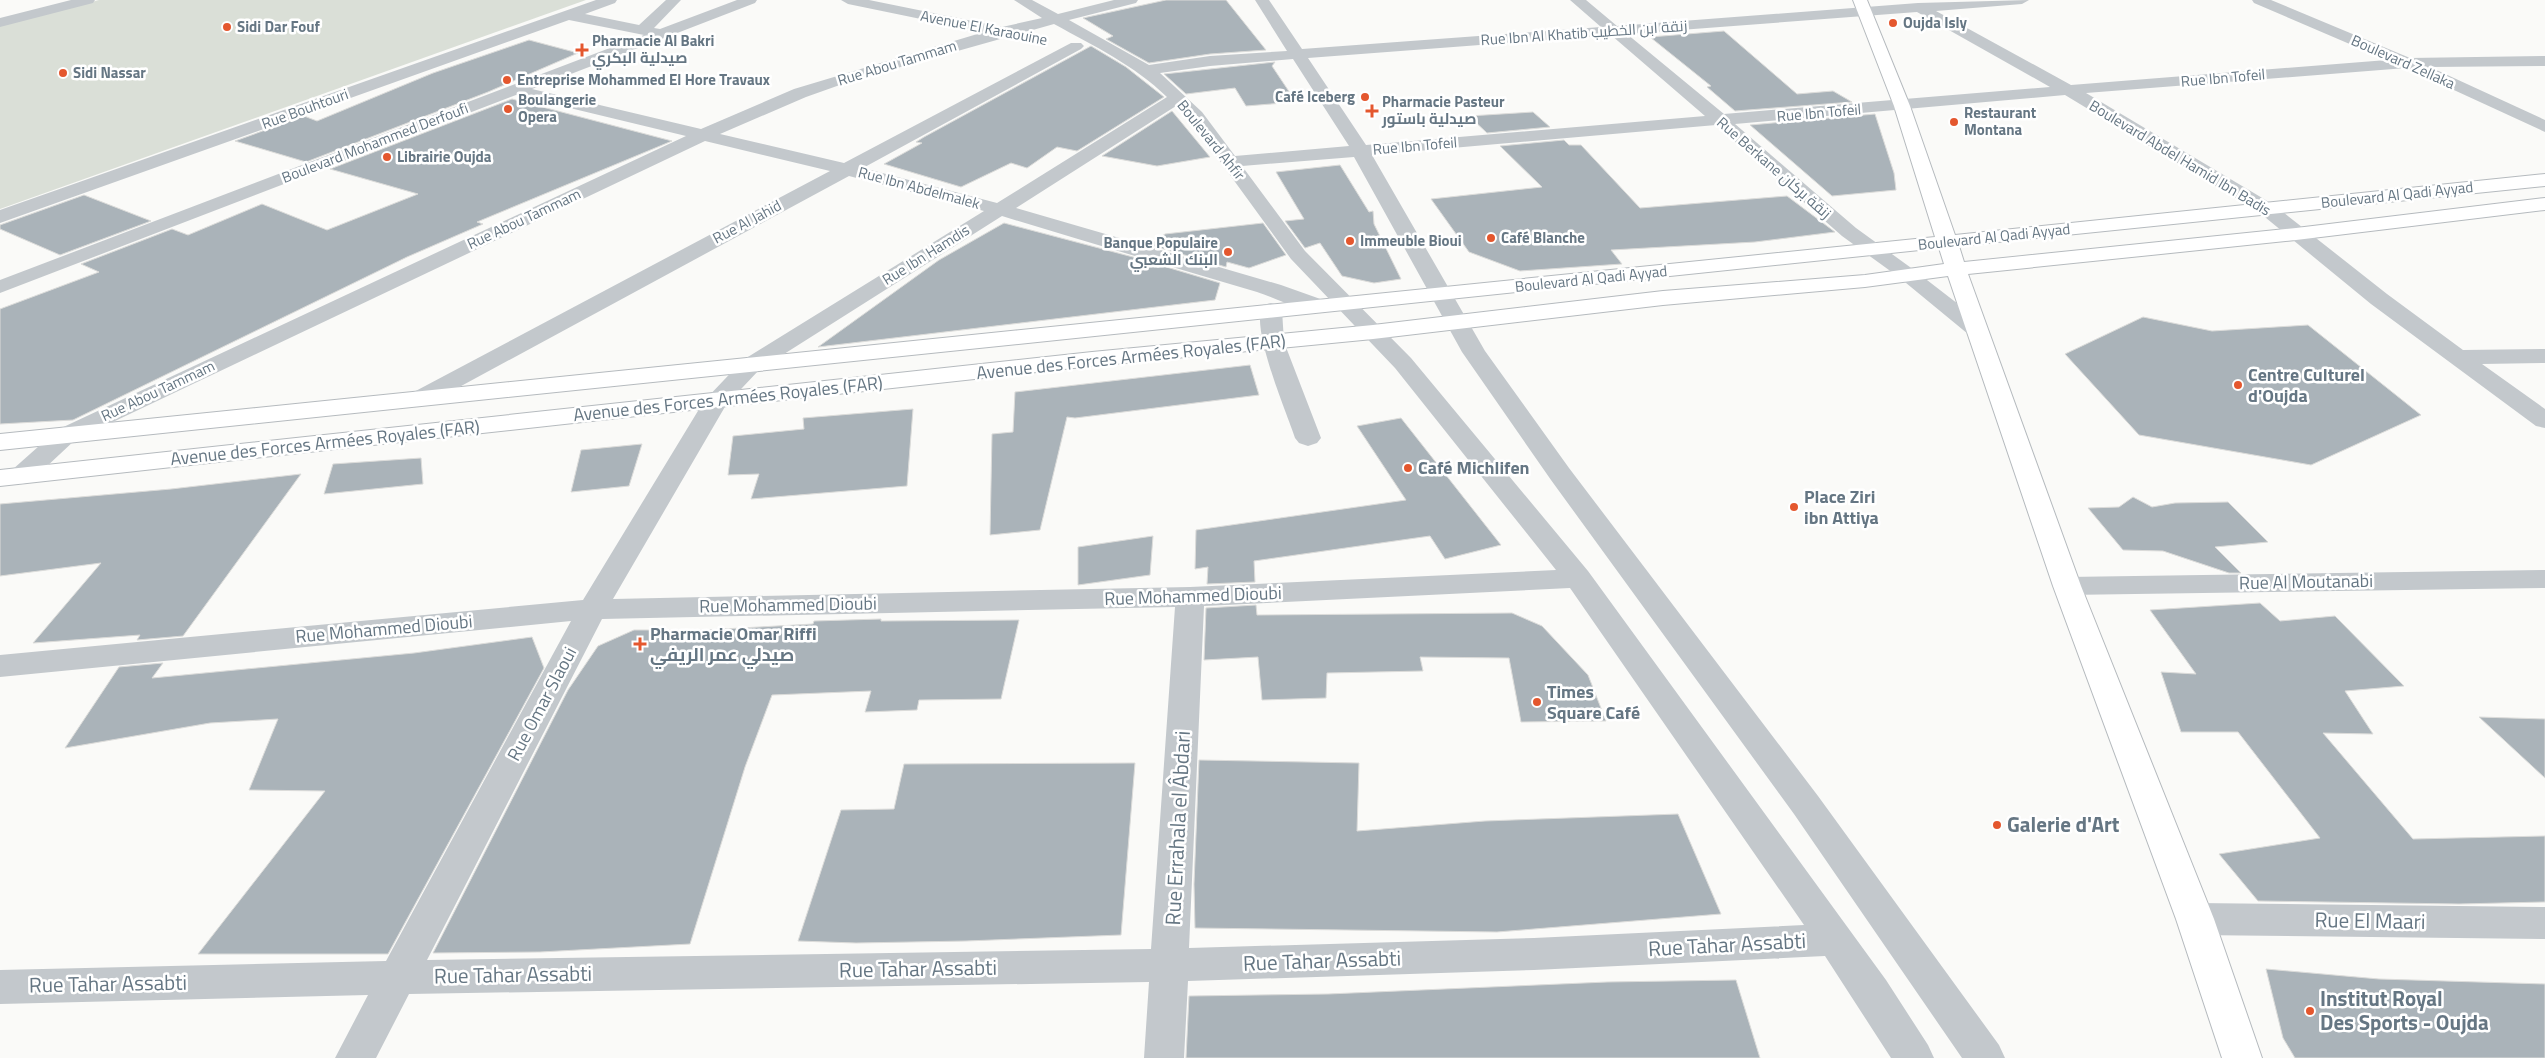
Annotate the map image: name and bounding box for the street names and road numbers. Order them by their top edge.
street label: Avenue El Karaouine [919,4,1050,51]
street label: Rue Ibn Al Khatib زنقة ابن الخطيب [1480,14,1688,51]
street label: Boulevard Zellaka [2348,28,2459,95]
street label: Rue Abou Tammam [835,34,959,92]
street label: Rue Ibn Tofeil [2180,62,2266,93]
street label: Rue Bouhtouri [258,82,351,135]
street label: Boulevard Abdel Hamid Ibn Badis [2085,94,2276,221]
street label: Boulevard Ahfir [1172,95,1251,185]
street label: Boulevard Mohammed Derfoufi [278,96,471,189]
street label: Rue Ibn Tofeil [1776,97,1862,128]
street label: Rue Berkane زنقة بركان [1712,111,1837,224]
street label: Rue Ibn Tofeil [1372,130,1458,161]
street label: Rue Ibn Abdelmalek [856,160,983,215]
street label: Boulevard Al Qadi Ayyad [2320,175,2474,214]
street label: Rue Abou Tammam [463,182,585,255]
street label: Rue Al Jahid [708,194,785,249]
street label: Boulevard Al Qadi Ayyad [1917,217,2071,256]
street label: Rue Ibn Hamdis [878,218,974,291]
street label: Boulevard Al Qadi Ayyad [1514,259,1668,298]
street label: Avenue des Forces Armées Royales (FAR) [975,327,1287,386]
street label: Rue Abou Tammam [97,354,219,427]
street label: Avenue des Forces Armées Royales (FAR) [572,369,884,428]
street label: Avenue des Forces Armées Royales (FAR) [169,413,481,472]
street label: Rue Al Moutanabi [2239,567,2373,596]
street label: Rue Mohammed Dioubi [1104,579,1282,612]
street label: Rue Mohammed Dioubi [699,589,877,620]
street label: Rue Mohammed Dioubi [294,607,474,650]
street label: Rue Omar Slaoui [500,642,583,766]
street label: Rue Errahala el Âbdari [1156,730,1198,926]
street label: Rue El Maari [2314,903,2426,937]
street label: Rue Tahar Assabti [1647,924,1807,964]
street label: Rue Tahar Assabti [1242,941,1402,979]
street label: Rue Tahar Assabti [839,951,997,985]
street label: Rue Tahar Assabti [434,957,592,991]
street label: Rue Tahar Assabti [29,966,187,1000]

